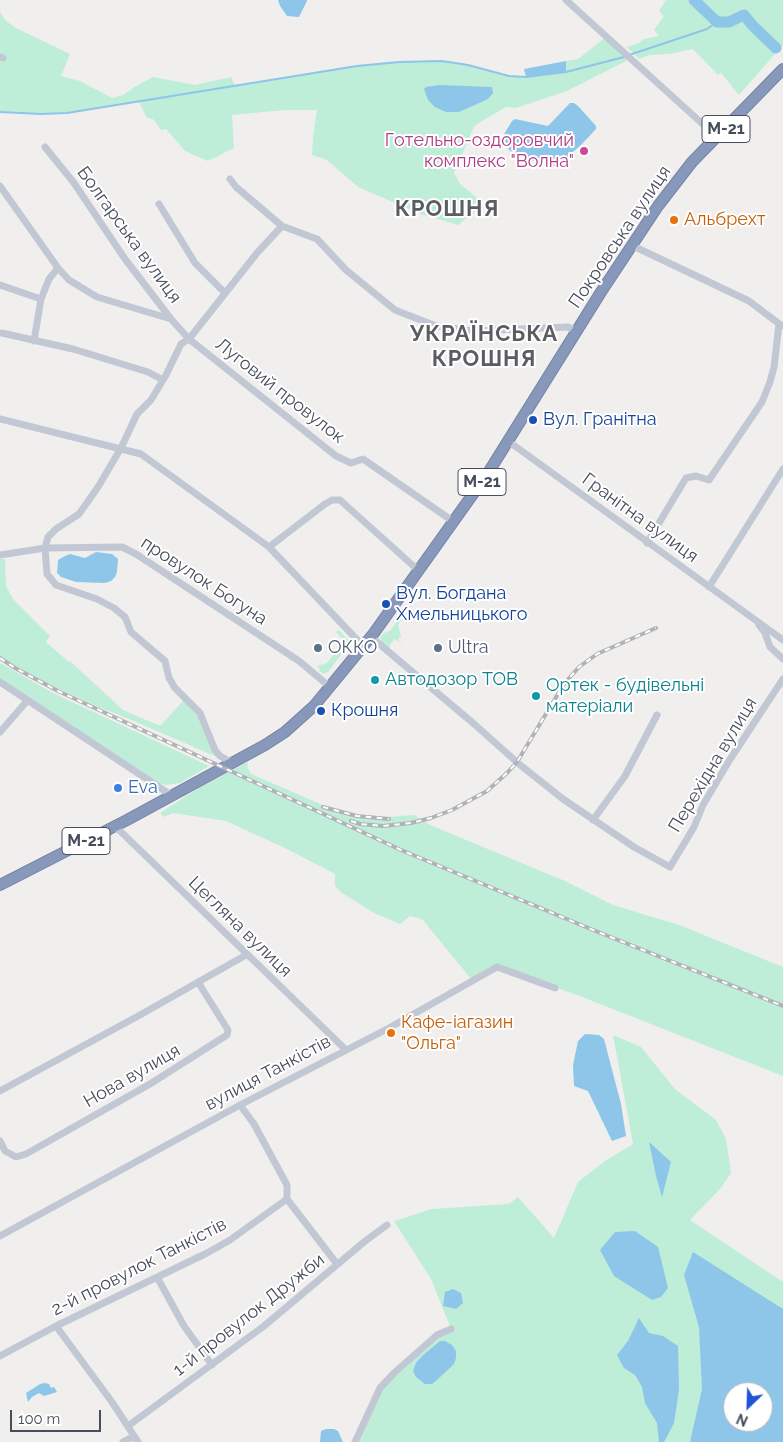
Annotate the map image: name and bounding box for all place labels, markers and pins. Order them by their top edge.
place label: Готельно-оздоровчий комплекс "Волна" [385,130,574,172]
marker: Готельно-оздоровчий комплекс "Волна" [578,145,590,157]
place label: Альбрехт [684,209,765,231]
marker: Альбрехт [668,214,680,226]
place label: Вул. Гранітна [543,409,656,431]
marker: Вул. Гранітна [527,414,539,426]
place label: Вул. Богдана Хмельницького [396,583,528,626]
marker: Вул. Богдана Хмельницького [380,598,392,610]
place label: ОККО [328,637,377,659]
place label: Ultra [448,637,488,659]
marker: ОККО [312,642,324,654]
marker: Ultra [432,642,444,654]
place label: Автодозор ТОВ [385,669,518,691]
marker: Автодозор ТОВ [369,674,381,686]
place label: Ортек - будівельні матеріали [546,675,704,718]
marker: Ортек - будівельні матеріали [530,690,542,702]
place label: Крошня [331,700,398,722]
marker: Крошня [315,705,327,717]
place label: Eva [128,777,158,799]
marker: Eva [112,782,124,794]
place label: Кафе-іагазин "Ольга" [401,1012,513,1054]
marker: Кафе-іагазин "Ольга" [385,1027,397,1039]

